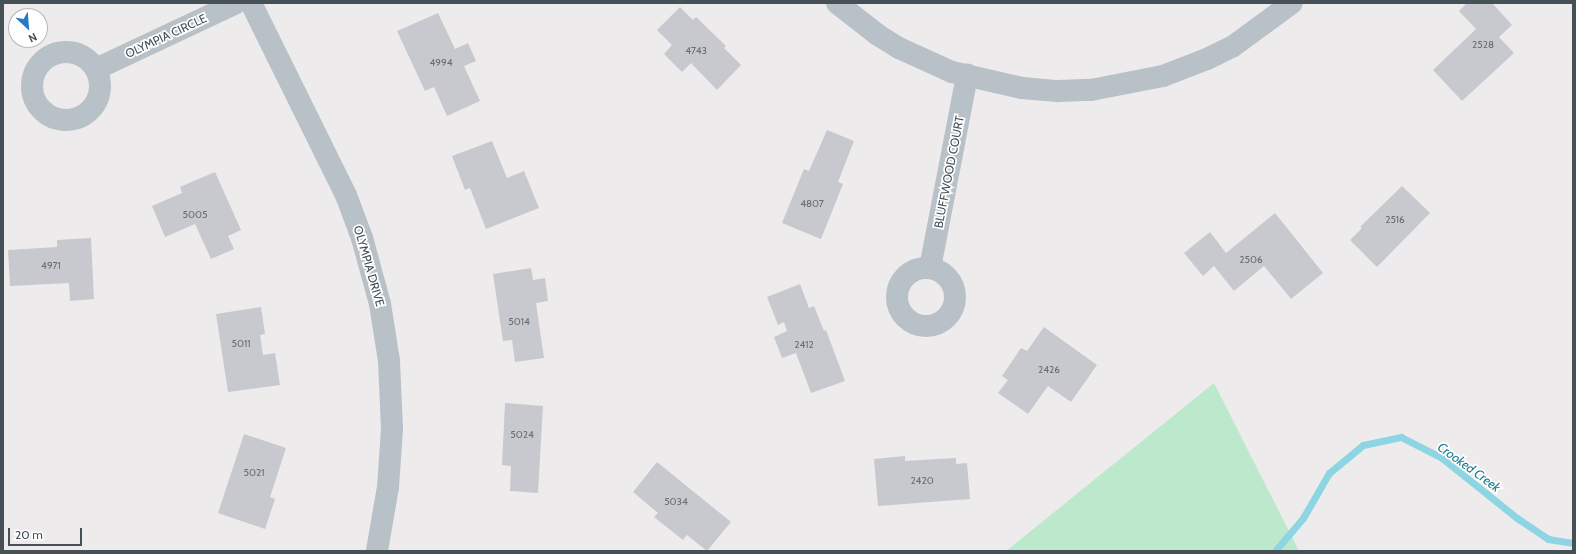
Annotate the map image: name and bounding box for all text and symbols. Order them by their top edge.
north arrow [8,8,48,48]
street label: OLYMPIA CIRCLE [123,11,209,61]
text: N [26,30,39,46]
house number: 2528 [1472,39,1494,51]
house number: 4743 [685,45,707,57]
house number: 4994 [430,57,452,69]
street label: BLUFFWOOD COURT [931,115,967,229]
house number: 4807 [800,198,824,210]
house number: 5005 [183,209,207,221]
house number: 2516 [1385,214,1405,226]
street label: OLYMPIA DRIVE [351,224,387,308]
house number: 2506 [1239,254,1263,266]
house number: 4971 [41,260,61,272]
house number: 5014 [508,316,530,328]
house number: 5011 [232,338,250,350]
house number: 2412 [794,339,814,351]
house number: 2426 [1038,364,1060,376]
house number: 5024 [510,429,534,441]
water label: Crooked Creek [1434,439,1504,495]
house number: 5021 [244,467,264,479]
house number: 2420 [910,475,934,487]
house number: 5034 [664,496,688,508]
scale bar [10,520,84,546]
text: 20 m [15,527,43,542]

